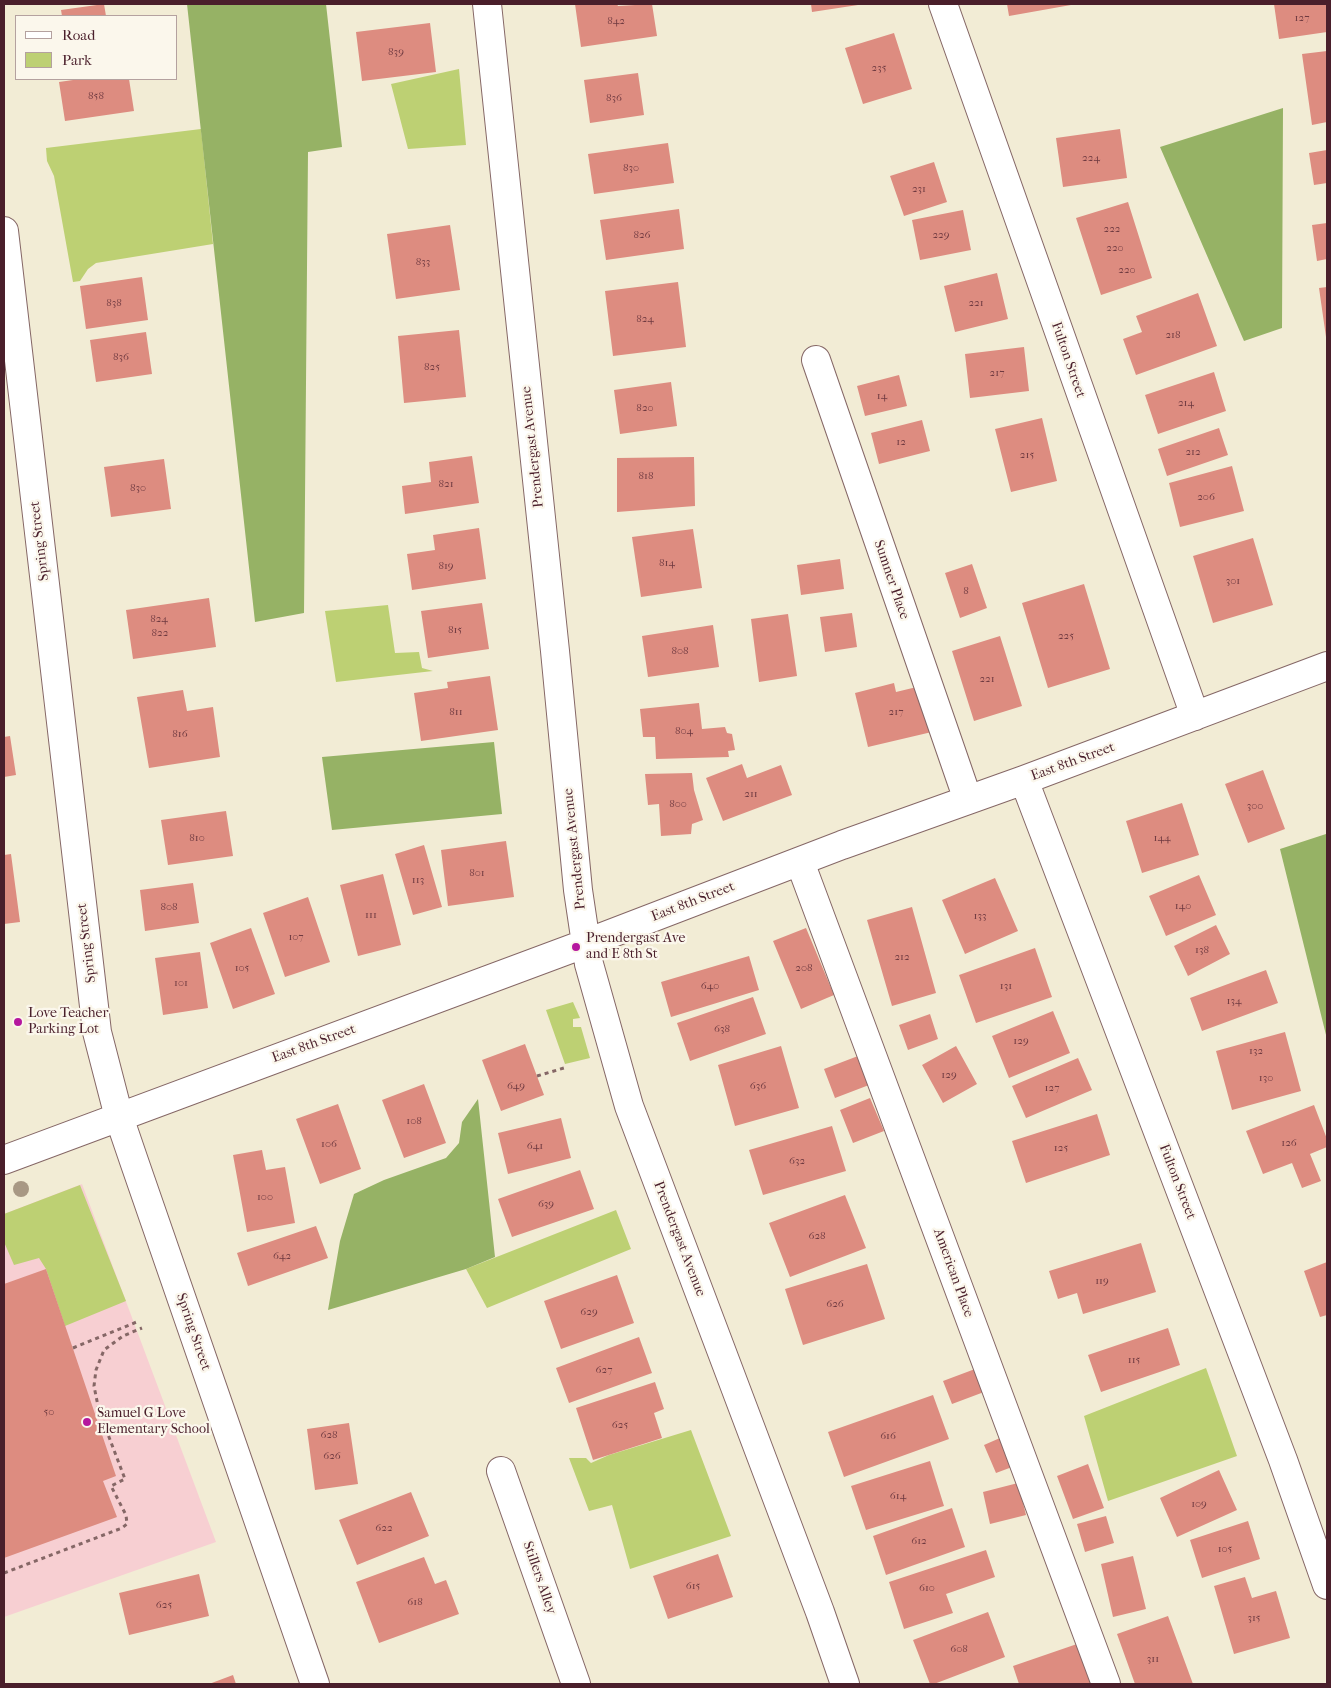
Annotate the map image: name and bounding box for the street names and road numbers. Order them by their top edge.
street label: Fulton Street [1047,320,1089,400]
street label: Prendergast Avenue [518,385,548,509]
street label: Spring Street [27,500,53,582]
street label: Sumner Place [870,538,912,622]
street label: East 8th Street [1029,739,1117,785]
street label: Prendergast Avenue [560,787,590,911]
street label: East 8th Street [649,878,737,926]
street label: Spring Street [74,902,100,984]
street label: East 8th Street [270,1021,358,1067]
street label: Fulton Street [1155,1142,1199,1222]
street label: Prendergast Avenue [649,1179,709,1299]
street label: American Place [929,1226,977,1320]
street label: Spring Street [172,1291,214,1373]
street label: Stillers Alley [519,1539,559,1617]

